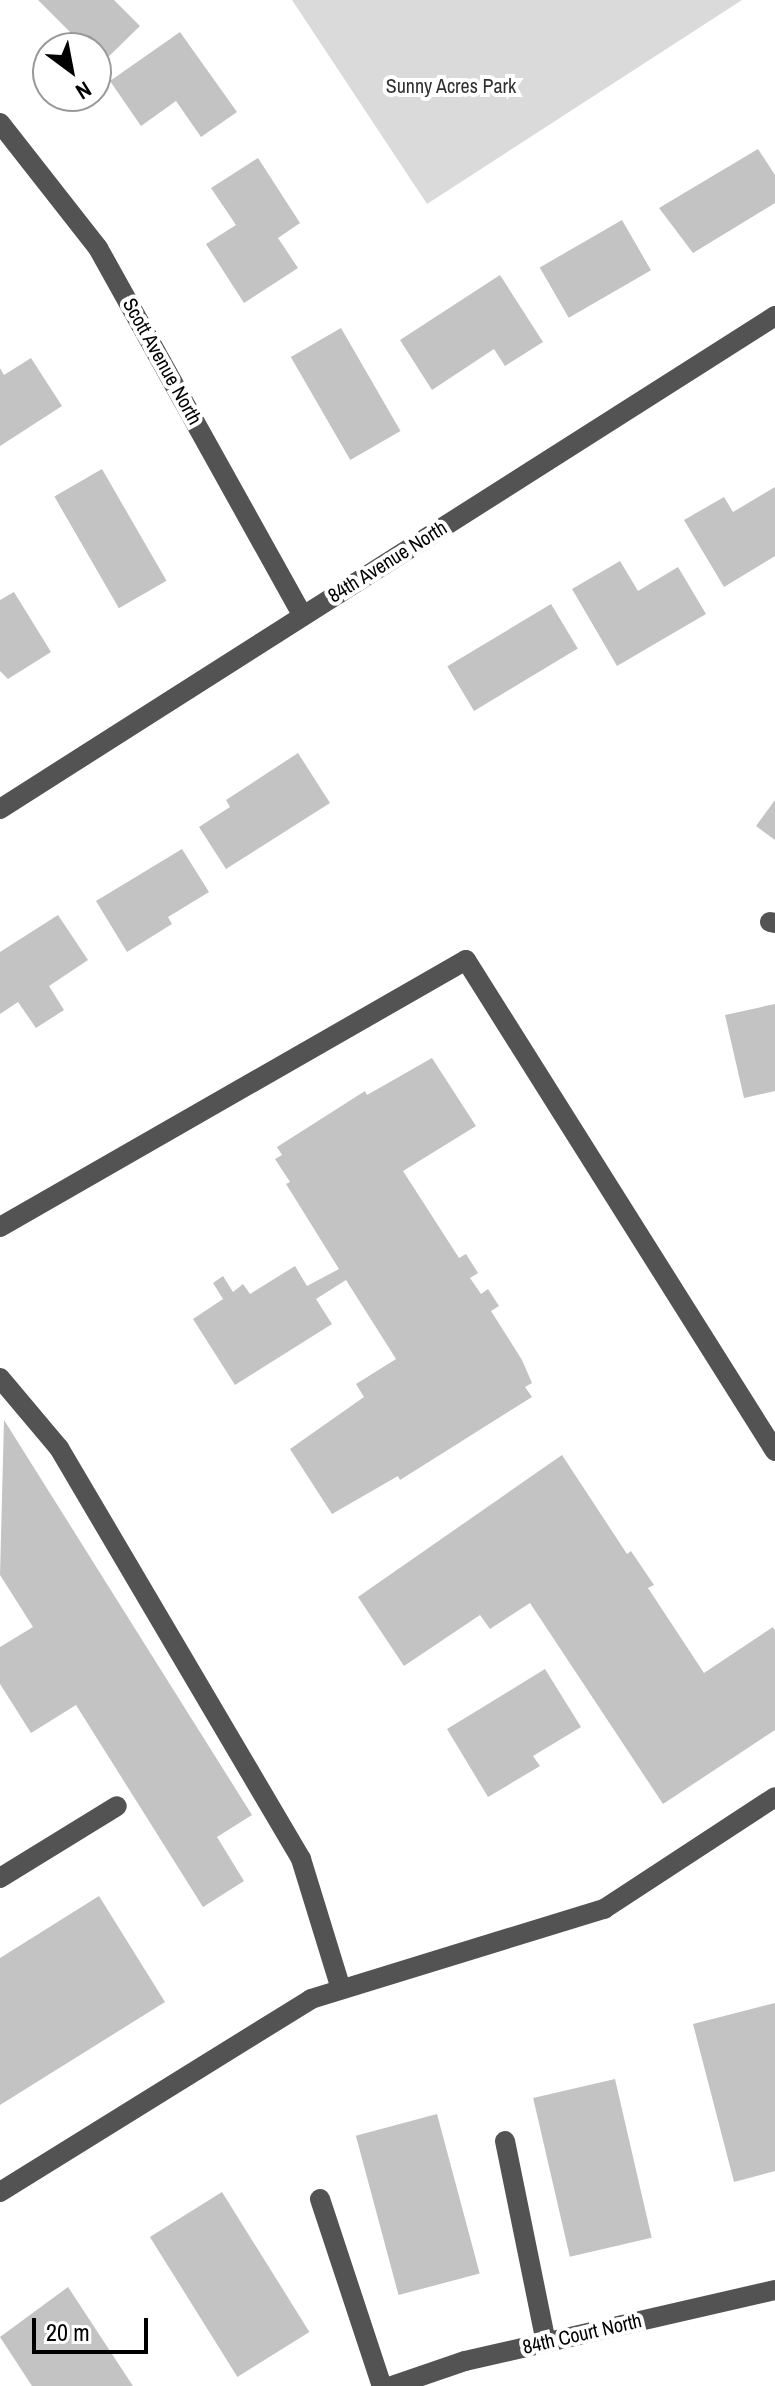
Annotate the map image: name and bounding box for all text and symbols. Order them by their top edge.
north arrow [32,32,112,112]
park label: Sunny Acres Park [385,73,517,97]
text: N [70,74,97,107]
street label: Scott Avenue North [118,293,208,429]
street label: 84th Avenue North [323,515,451,607]
scale bar [36,2302,152,2352]
street label: 84th Court North [520,2308,644,2358]
text: 20 m [46,2316,90,2348]

